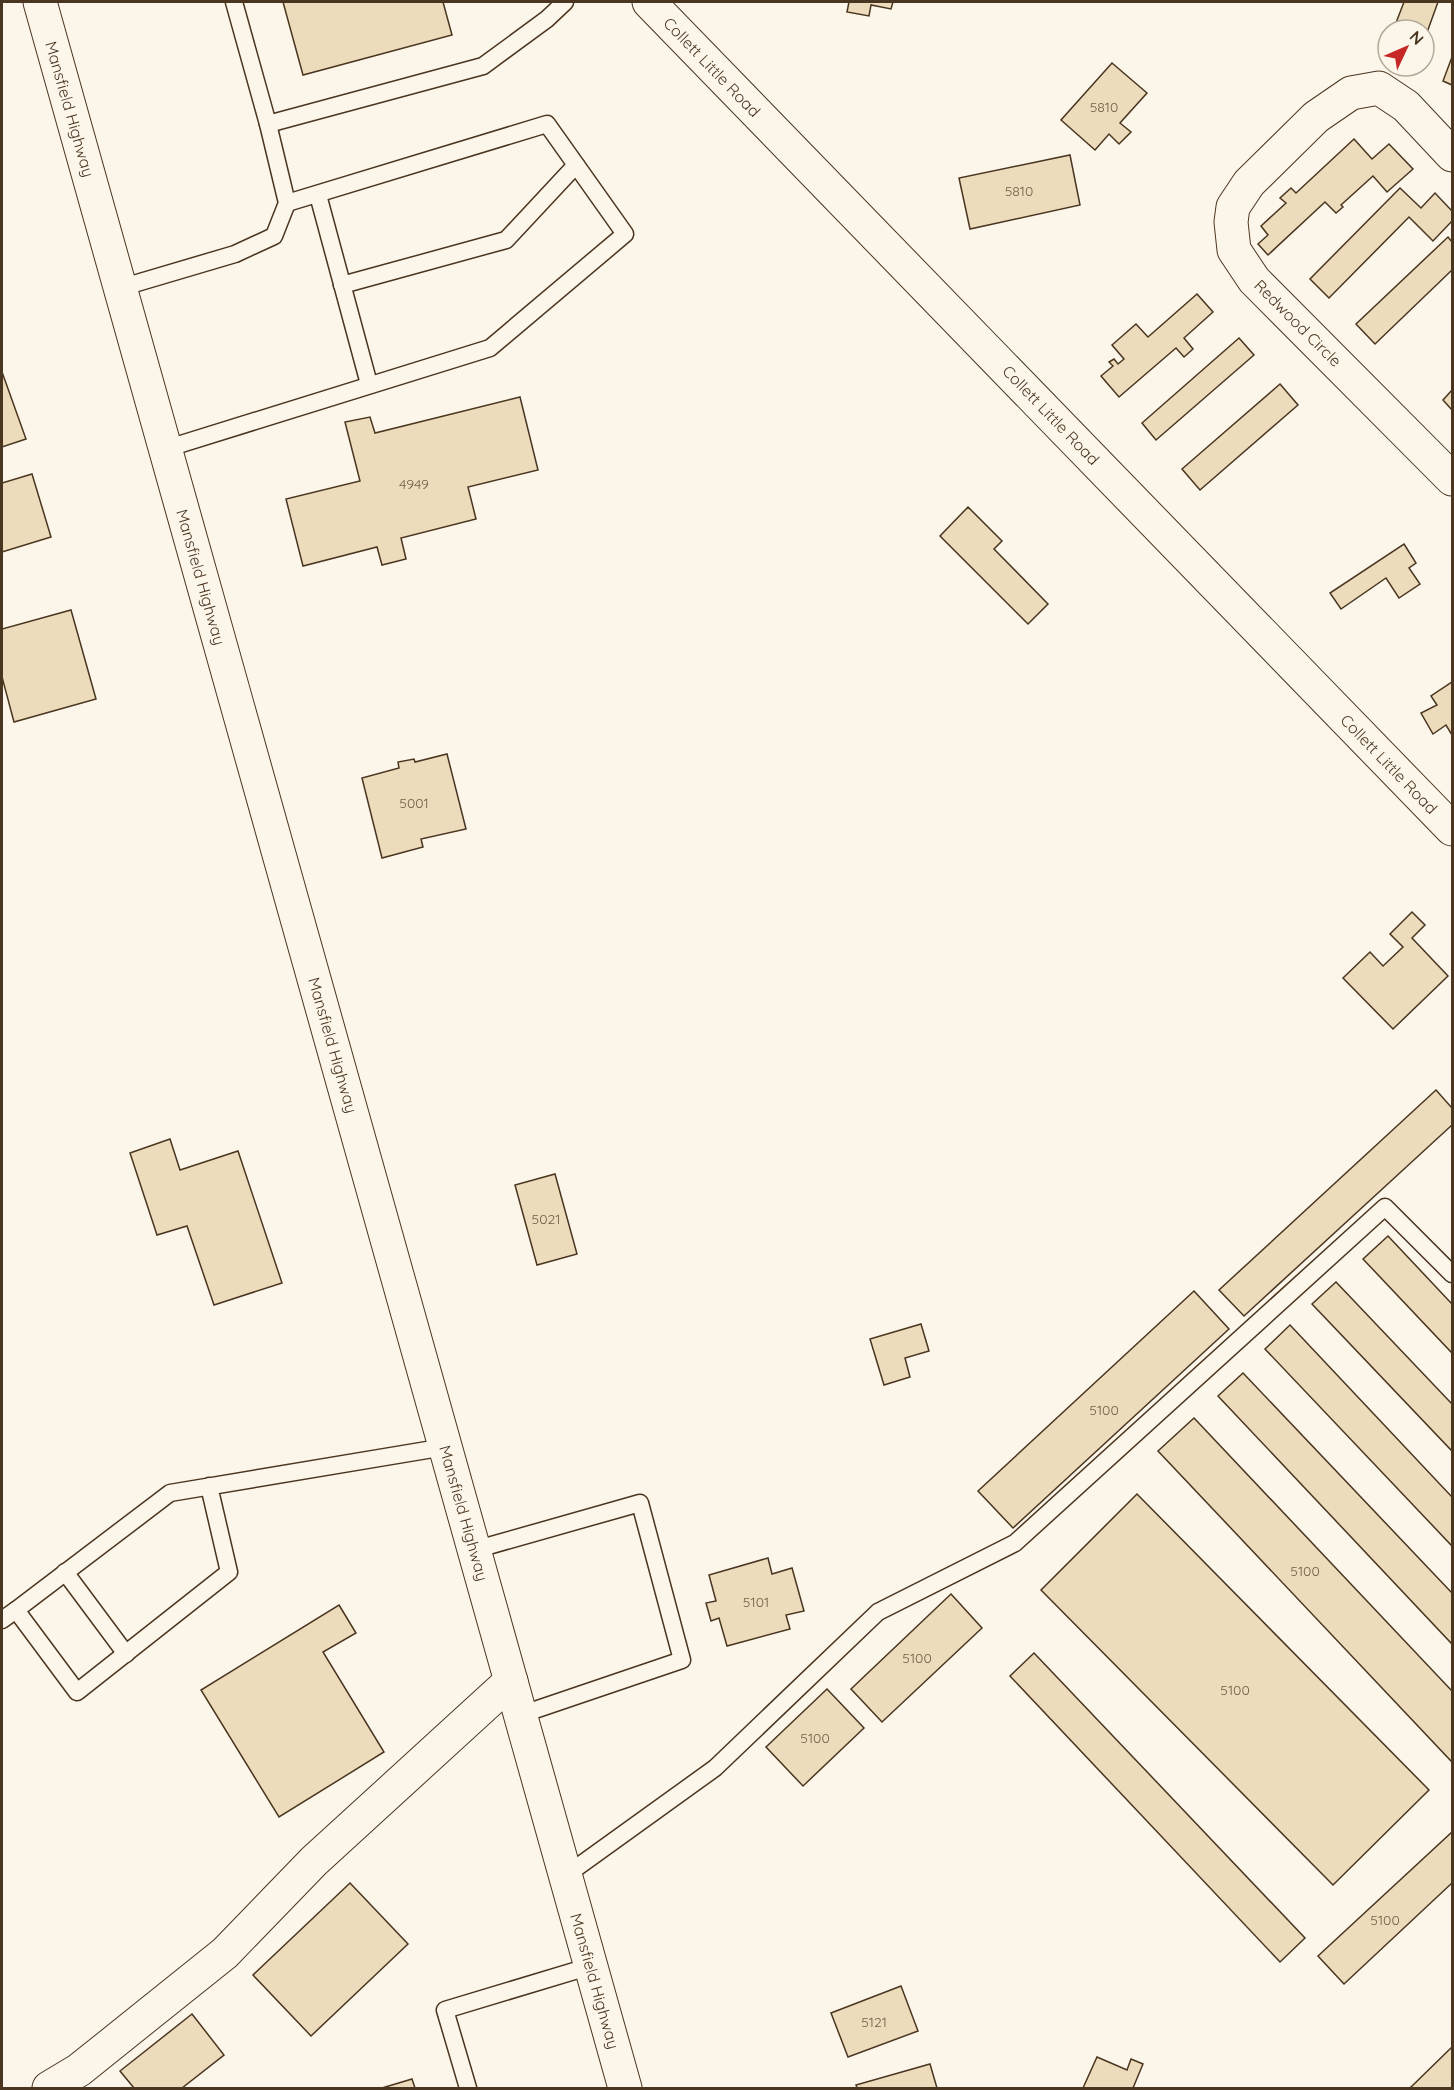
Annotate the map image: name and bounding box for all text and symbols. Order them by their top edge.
street label: Collett Little Road [659,13,765,121]
north arrow [1376,18,1436,78]
text: N [1406,26,1428,49]
street label: Mansfield Highway [41,39,99,179]
house number: 5810 [1090,98,1118,116]
house number: 5810 [1005,182,1033,200]
street label: Redwood Circle [1250,275,1346,371]
street label: Collett Little Road [998,361,1104,469]
house number: 4949 [399,475,429,493]
street label: Mansfield Highway [172,507,230,647]
street label: Collett Little Road [1336,710,1442,818]
house number: 5001 [399,794,429,812]
street label: Mansfield Highway [304,975,362,1115]
house number: 5021 [532,1210,560,1228]
house number: 5100 [1089,1401,1119,1419]
street label: Mansfield Highway [435,1443,493,1583]
house number: 5100 [1290,1562,1320,1580]
house number: 5101 [743,1593,769,1611]
house number: 5100 [902,1649,932,1667]
house number: 5100 [1220,1681,1250,1699]
house number: 5100 [800,1729,830,1747]
street label: Mansfield Highway [566,1911,624,2051]
house number: 5100 [1370,1911,1400,1929]
house number: 5121 [861,2013,887,2031]

